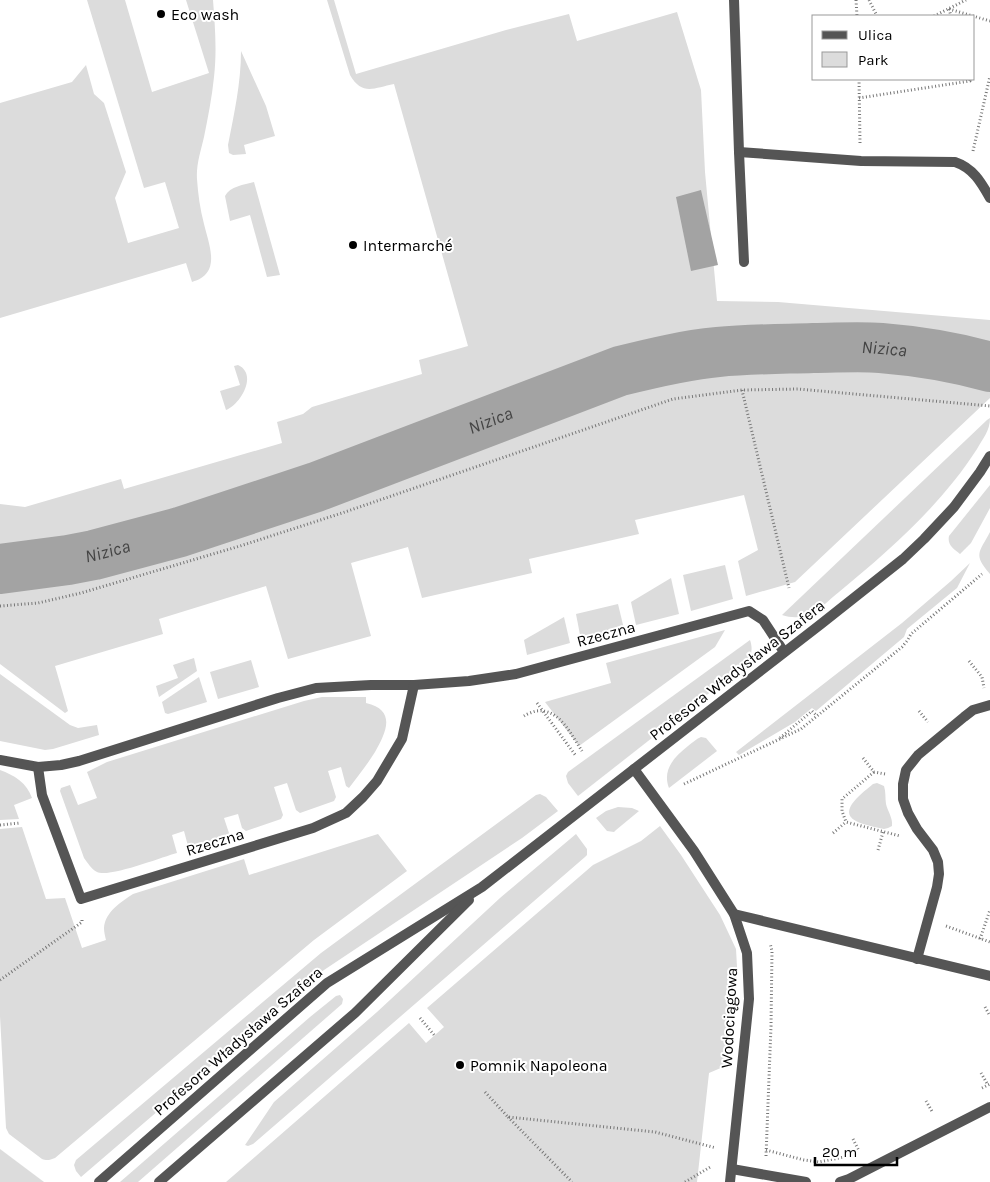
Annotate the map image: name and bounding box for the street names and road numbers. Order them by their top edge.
street label: Profesora Władysława Szafera [645,596,829,744]
street label: Rzeczna [575,617,637,651]
street label: Rzeczna [184,824,246,860]
street label: Profesora Władysława Szafera [150,963,326,1119]
street label: Wodociągowa [717,967,741,1069]

